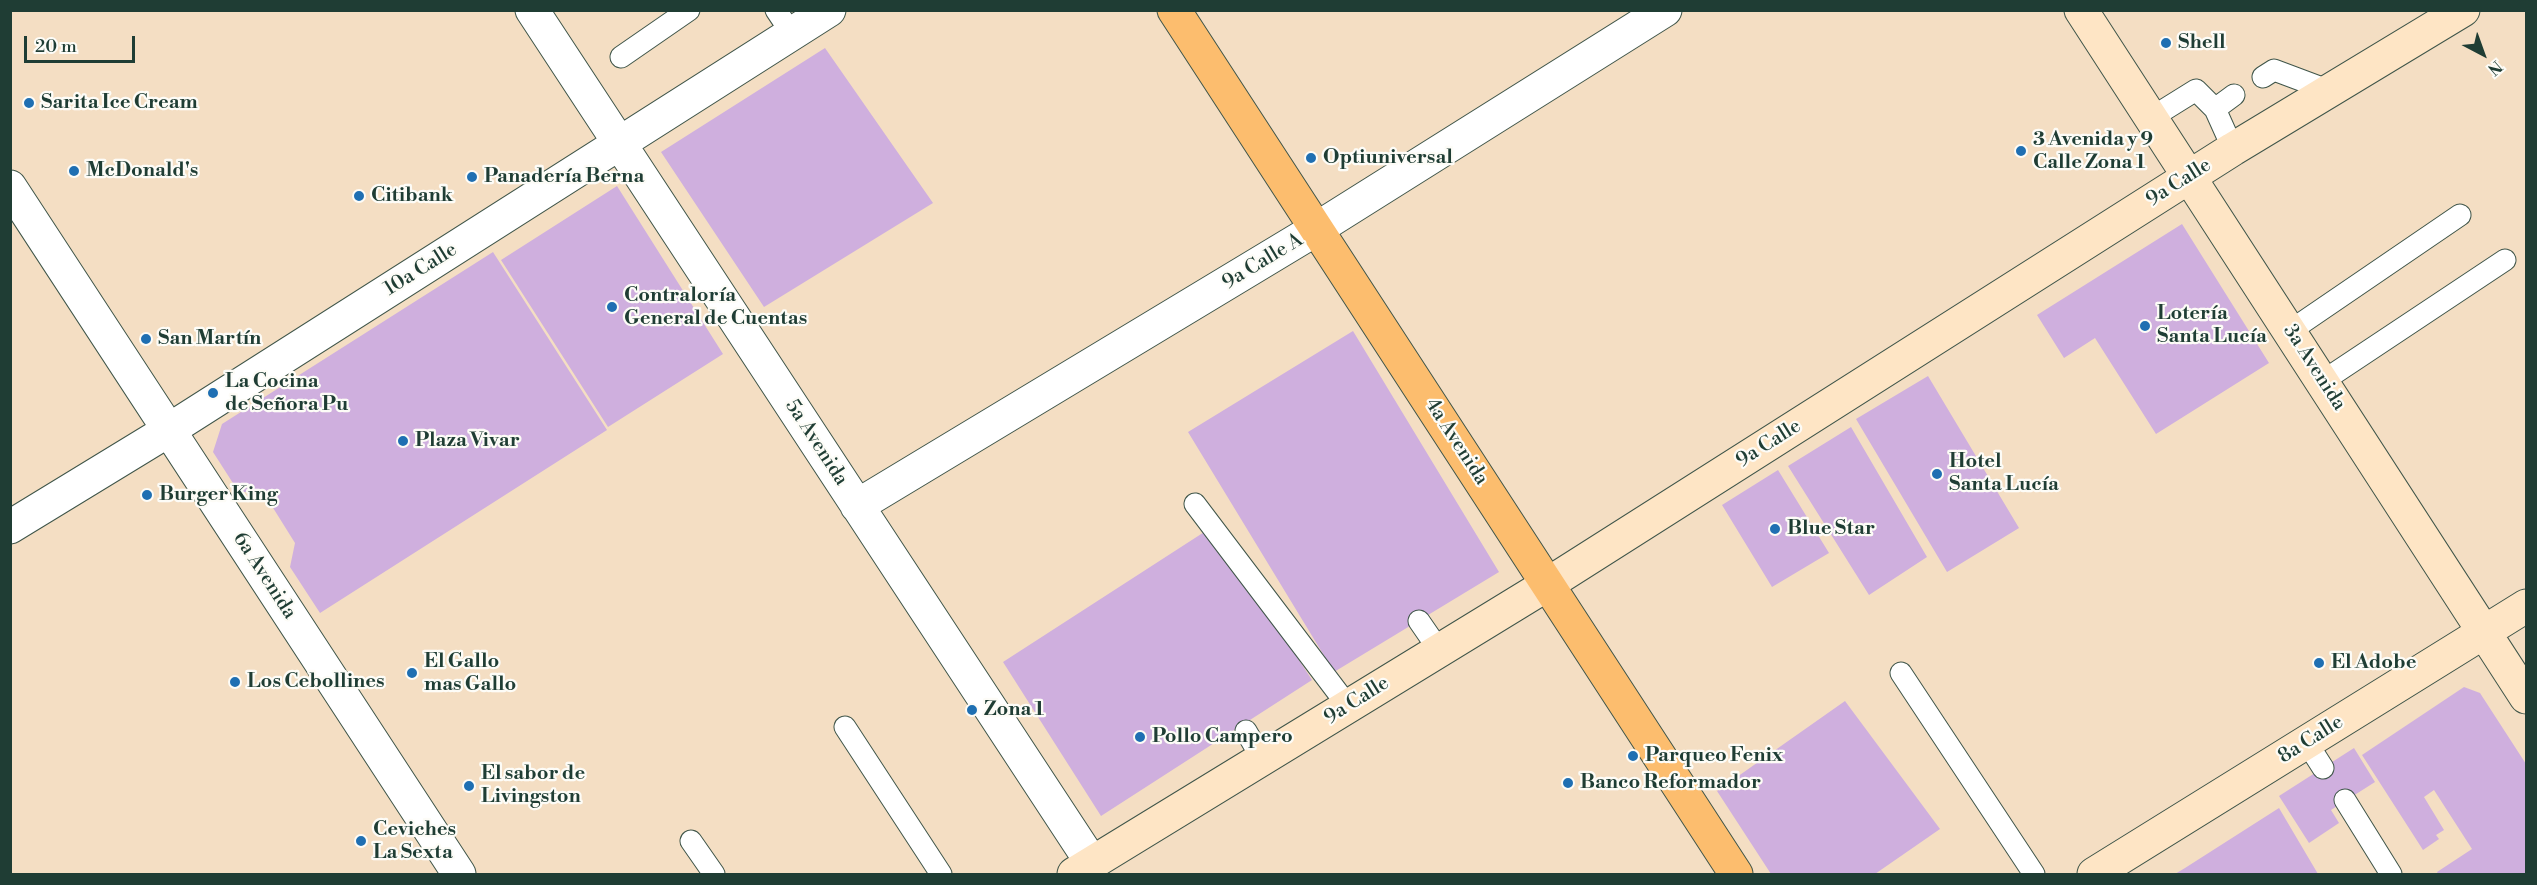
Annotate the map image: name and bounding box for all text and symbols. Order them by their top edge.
scale bar [27,24,138,62]
north arrow [2453,24,2513,84]
place label: Shell [2178,31,2226,55]
text: 20 m [35,35,77,58]
marker: Shell [2159,36,2173,50]
text: N [2483,56,2506,79]
place label: Sarita Ice Cream [41,91,198,115]
marker: Sarita Ice Cream [22,96,36,110]
place label: 3 Avenida y 9 Calle Zona 1 [2033,128,2153,175]
marker: 3 Avenida y 9 Calle Zona 1 [2014,144,2028,158]
place label: Optiuniversal [1323,146,1453,170]
marker: Optiuniversal [1304,151,1318,165]
street label: 9a Calle [2142,154,2216,212]
place label: McDonald's [86,159,198,183]
marker: McDonald's [67,164,81,178]
place label: Panadería Berna [484,165,644,189]
marker: Panadería Berna [465,170,479,184]
place label: Citibank [371,184,453,208]
marker: Citibank [352,189,366,203]
street label: 9a Calle A [1218,229,1308,295]
street label: 10a Calle [380,238,462,302]
place label: Contraloría General de Cuentas [624,284,807,331]
marker: Contraloría General de Cuentas [605,300,619,314]
place label: Lotería Santa Lucía [2157,302,2267,349]
marker: Lotería Santa Lucía [2138,319,2152,333]
street label: 3a Avenida [2277,320,2351,416]
place label: San Martín [158,327,261,351]
marker: San Martín [139,332,153,346]
place label: La Cocina de Señora Pu [225,370,348,417]
marker: La Cocina de Señora Pu [206,386,220,400]
street label: 4a Avenida [1419,394,1493,490]
street label: 5a Avenida [779,395,853,491]
street label: 9a Calle [1732,415,1806,473]
place label: Plaza Vivar [415,429,520,453]
marker: Plaza Vivar [396,434,410,448]
place label: Hotel Santa Lucía [1949,450,2059,497]
marker: Hotel Santa Lucía [1930,467,1944,481]
place label: Burger King [159,483,278,507]
marker: Burger King [140,488,154,502]
place label: Blue Star [1787,517,1875,541]
marker: Blue Star [1768,522,1782,536]
street label: 6a Avenida [227,528,301,624]
place label: El Gallo mas Gallo [424,650,516,697]
place label: El Adobe [2331,651,2416,675]
marker: El Adobe [2312,656,2326,670]
marker: El Gallo mas Gallo [405,666,419,680]
place label: Los Cebollines [247,670,385,694]
street label: 9a Calle [1320,672,1394,730]
marker: Los Cebollines [228,675,242,689]
place label: Zona 1 [984,698,1044,722]
marker: Zona 1 [965,703,979,717]
street label: 8a Calle [2274,711,2348,769]
place label: Pollo Campero [1152,725,1293,749]
marker: Pollo Campero [1133,730,1147,744]
place label: Parqueo Fenix [1645,744,1783,768]
marker: Parqueo Fenix [1626,749,1640,763]
place label: El sabor de Livingston [481,762,585,809]
place label: Banco Reformador [1580,771,1761,795]
marker: Banco Reformador [1561,776,1575,790]
marker: El sabor de Livingston [462,779,476,793]
place label: Ceviches La Sexta [373,818,456,865]
marker: Ceviches La Sexta [354,834,368,848]

